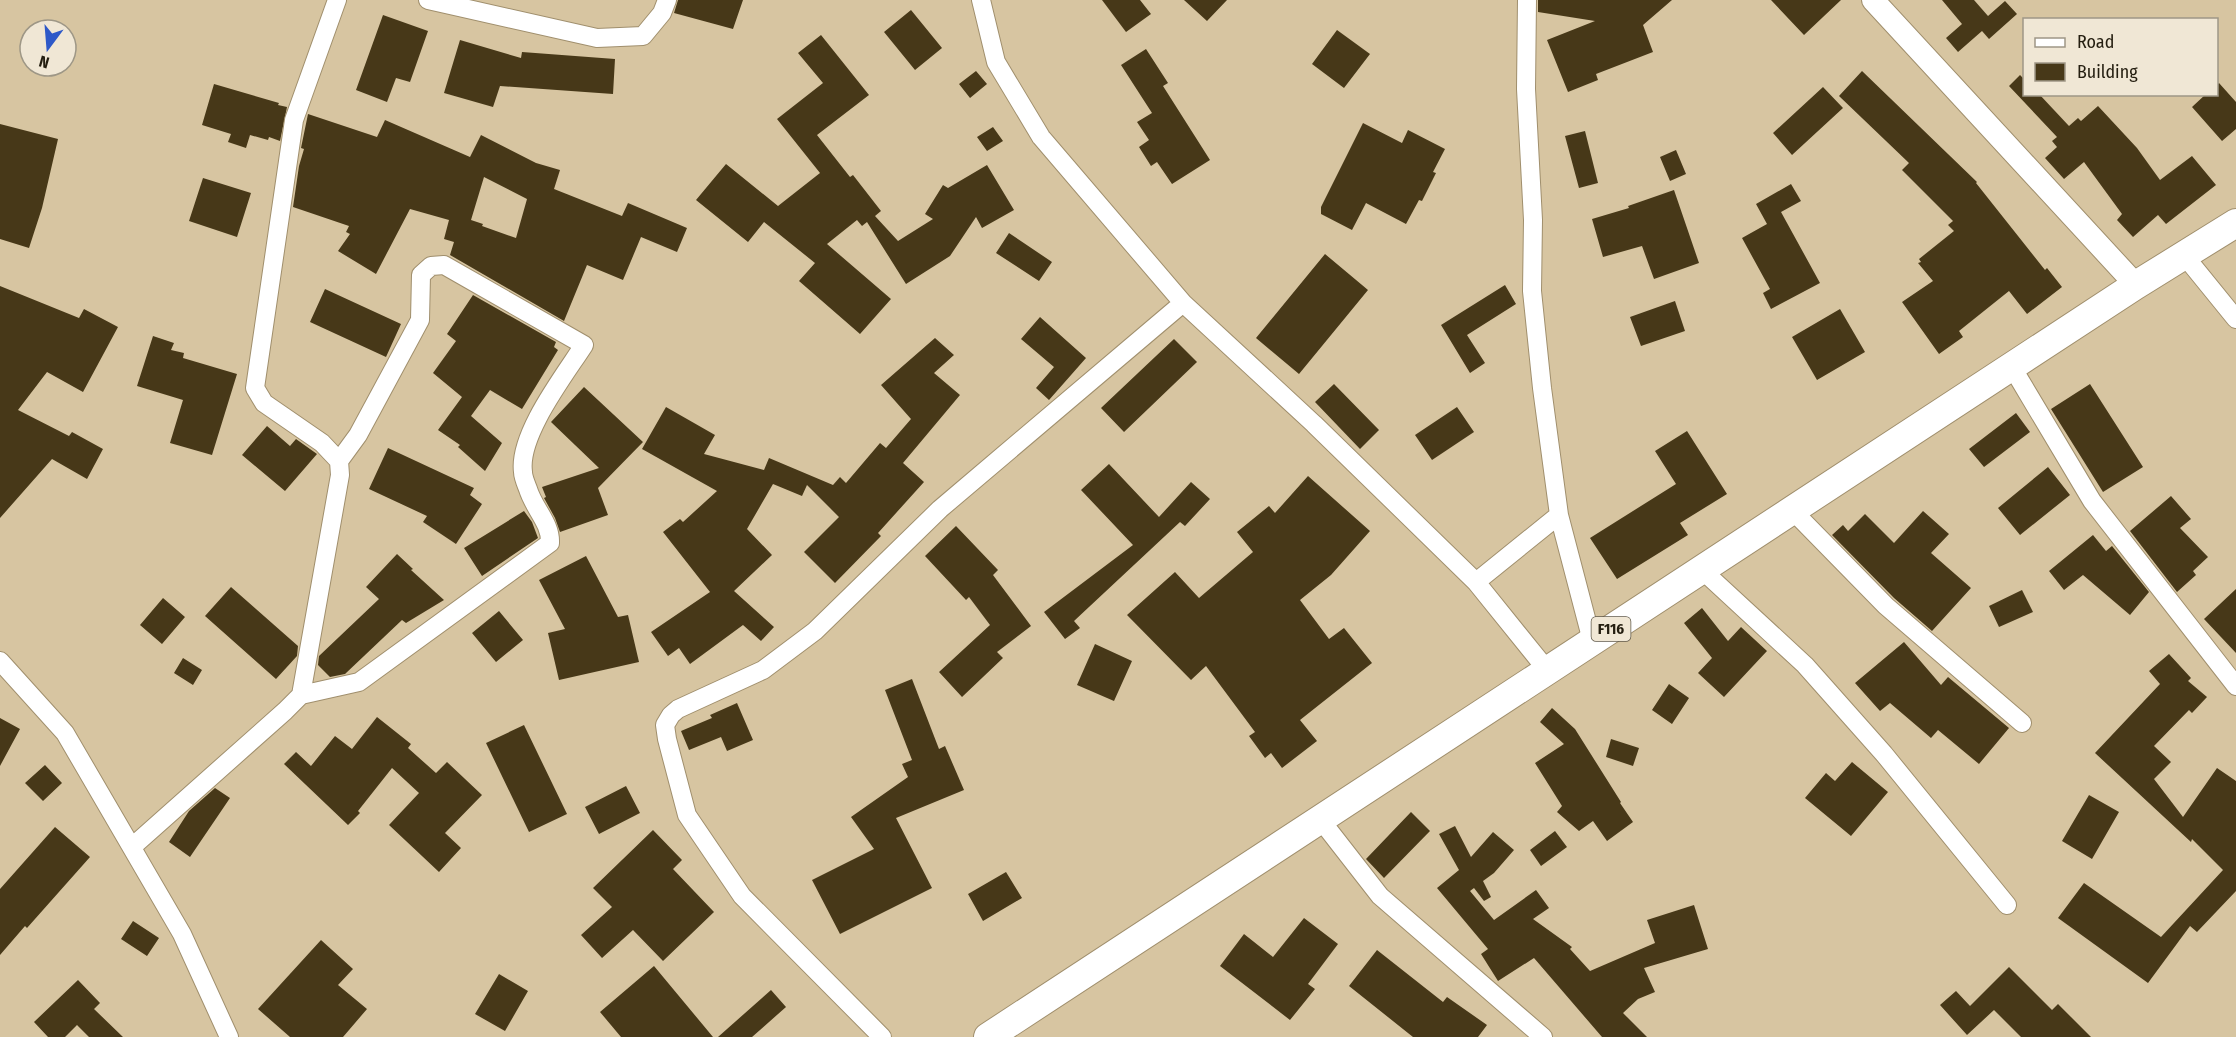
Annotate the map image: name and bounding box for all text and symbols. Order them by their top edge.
north arrow [18,18,78,78]
legend [2023,18,2218,96]
text: Road [2077,31,2114,53]
text: N [37,51,51,72]
text: Building [2077,61,2138,83]
road number: F116 [1592,617,1630,641]

